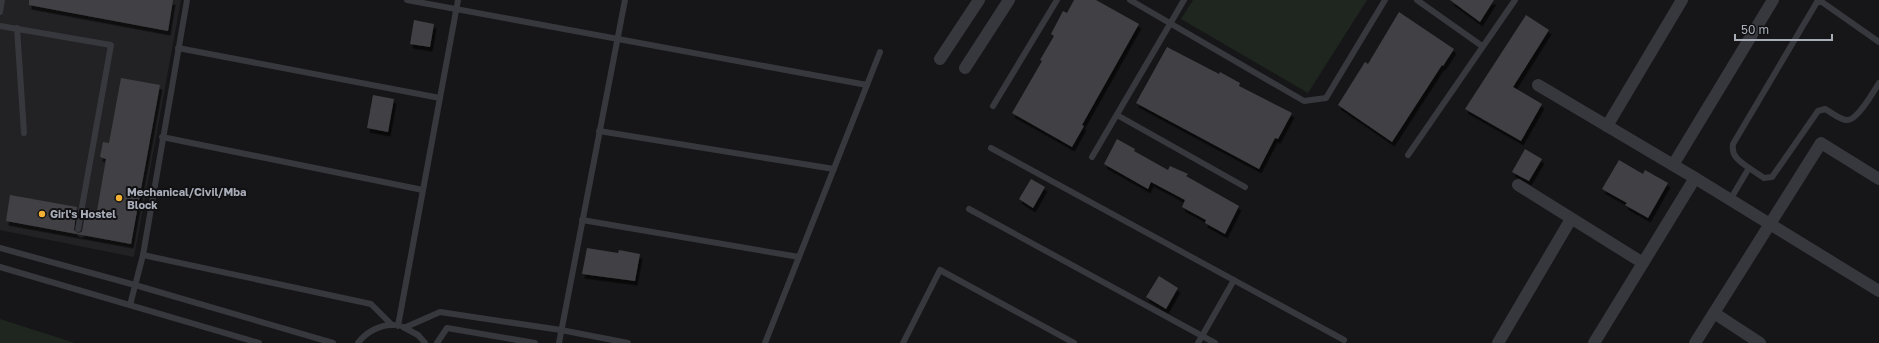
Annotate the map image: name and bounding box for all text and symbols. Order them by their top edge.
scale bar [1735,16,1832,42]
text: 50 m [1741,22,1769,37]
place label: Mechanical/Civil/Mba Block [127,185,246,211]
marker: Mechanical/Civil/Mba Block [114,193,124,203]
place label: Girl's Hostel [50,207,116,220]
marker: Girl's Hostel [37,209,47,219]

